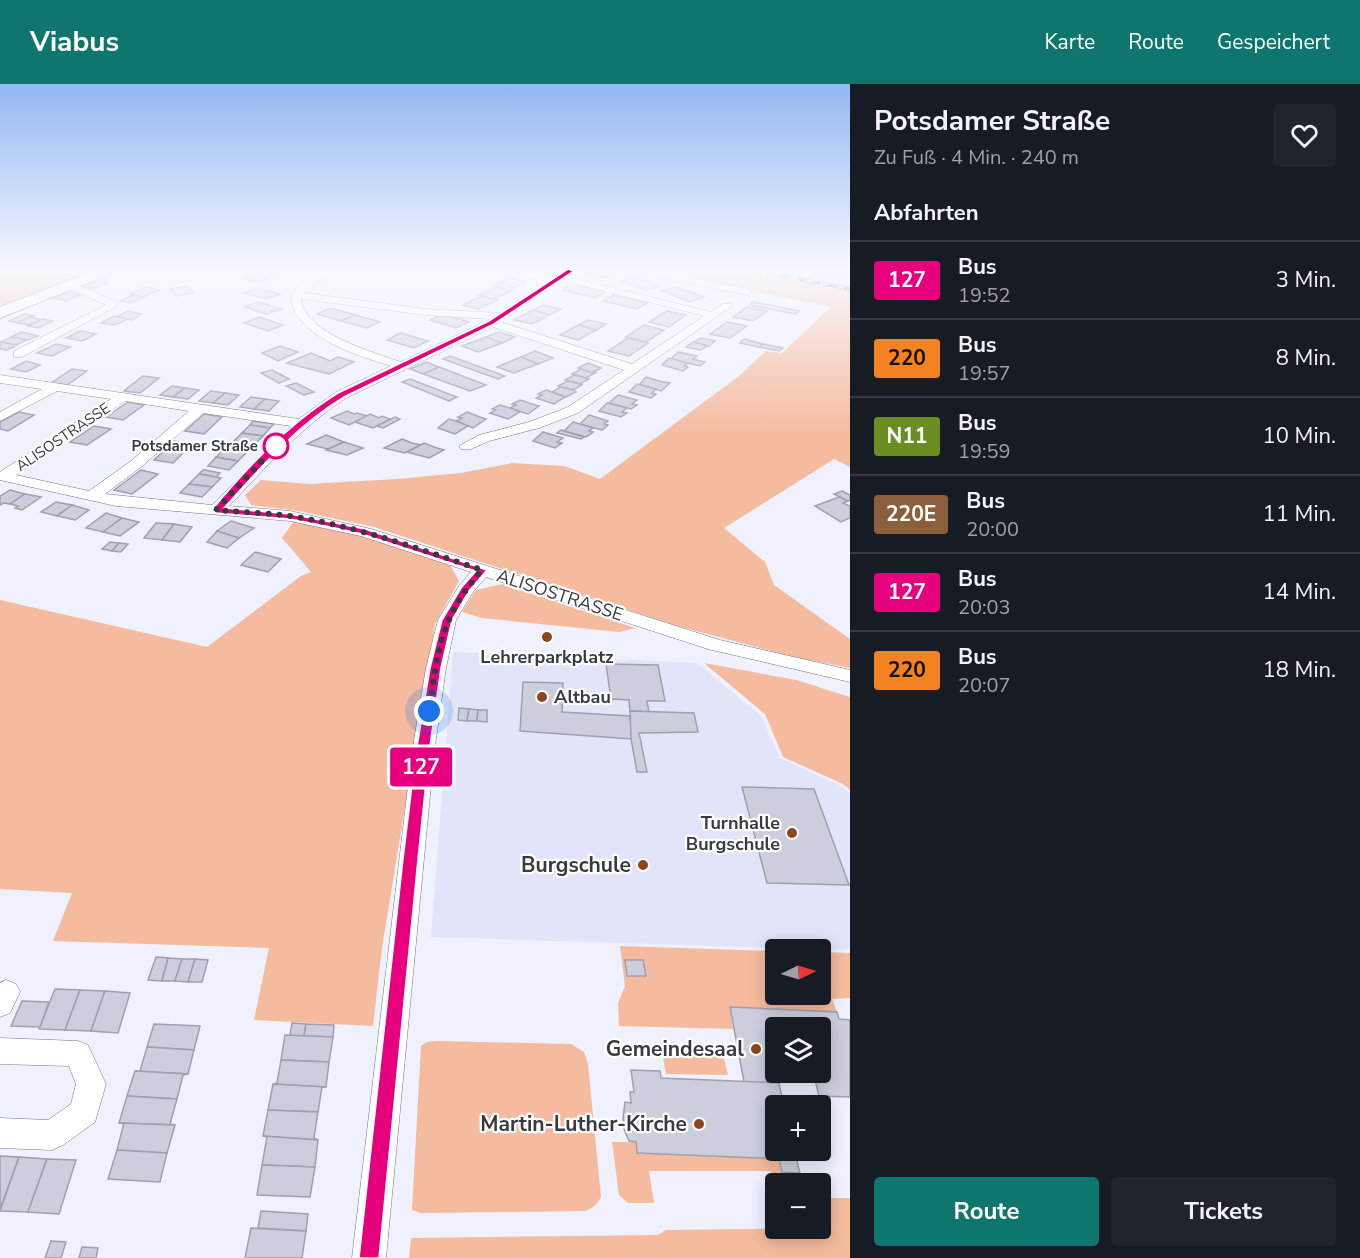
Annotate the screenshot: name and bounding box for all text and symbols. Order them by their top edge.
text: Viabus [30,23,119,61]
text: Karte [1045,28,1095,56]
text: Route [1128,28,1184,56]
text: Gespeichert [1217,28,1330,56]
text: Potsdamer Straße [874,102,1110,140]
button: heart [1273,104,1336,167]
text: Zu Fuß · 4 Min. · 240 m [874,144,1079,171]
text: Abfahrten [874,198,979,228]
text: Bus [958,252,997,282]
text: 3 Min. [1276,265,1336,295]
text: 127 [888,266,926,294]
text: 19:52 [958,282,1011,309]
text: Bus [958,330,997,360]
text: 8 Min. [1276,343,1336,373]
text: 220 [888,344,926,372]
text: 19:57 [958,360,1011,387]
street label: ALISOSTRASSE [12,398,114,476]
text: Bus [958,408,997,438]
text: 10 Min. [1263,421,1336,451]
text: N11 [887,422,927,450]
marker: Potsdamer Straße [263,433,289,459]
place label: Potsdamer Straße [131,436,258,456]
text: 19:59 [958,438,1011,465]
text: Bus [966,486,1005,516]
text: 11 Min. [1263,499,1336,529]
text: 220E [886,500,936,528]
text: 20:00 [966,516,1019,543]
street label: ALISOSTRASSE [494,563,626,627]
text: Bus [958,564,997,594]
text: 14 Min. [1263,577,1336,607]
text: 127 [888,578,926,606]
text: 20:03 [958,594,1011,621]
marker: Lehrerparkplatz [540,630,554,644]
text: Bus [958,642,997,672]
place label: Lehrerparkplatz [480,645,614,669]
text: 18 Min. [1263,655,1336,685]
text: 220 [888,656,926,684]
text: 20:07 [958,672,1011,699]
place label: Altbau [554,685,611,709]
marker: Altbau [535,690,549,704]
your location [414,696,444,726]
line badge: 127 [386,748,456,786]
text: 127 [402,753,440,781]
place label: Turnhalle Burgschule [686,811,780,856]
marker: Turnhalle Burgschule [785,826,799,840]
place label: Burgschule [521,851,631,879]
marker: Burgschule [636,858,650,872]
north arrow [765,939,831,1005]
map controls [765,939,831,1239]
button: layers [765,1017,831,1083]
place label: Gemeindesaal [606,1035,744,1063]
marker: Gemeindesaal [749,1042,763,1056]
button: + [765,1095,831,1161]
place label: Martin-Luther-Kirche [480,1110,687,1138]
marker: Martin-Luther-Kirche [692,1117,706,1131]
button: − [765,1173,831,1239]
button: Route [874,1177,1099,1246]
button: Tickets [1111,1177,1336,1246]

